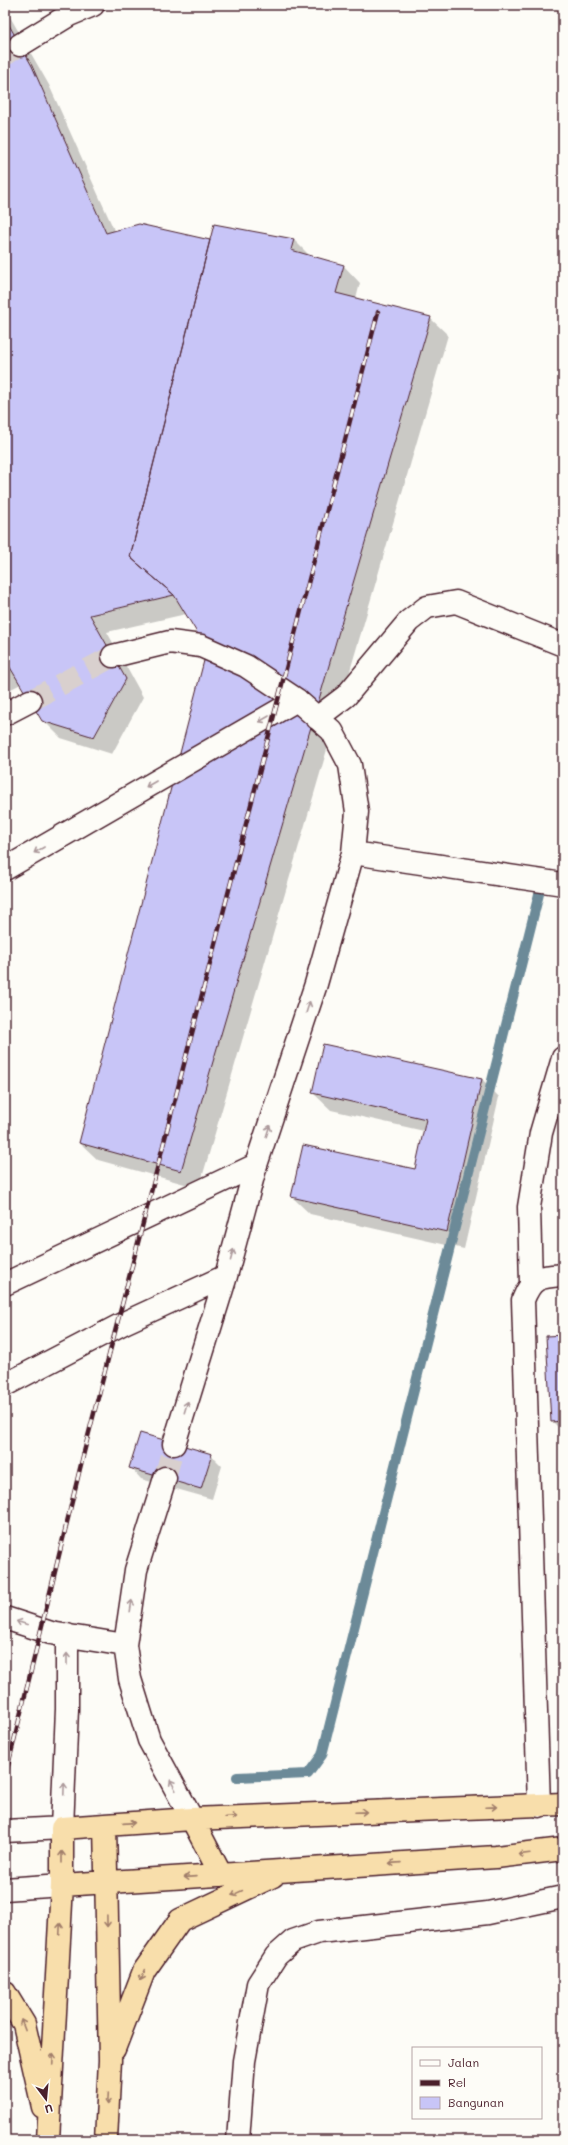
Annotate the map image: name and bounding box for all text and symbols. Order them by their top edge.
one-way arrow [258,716,270,724]
one-way arrow [145,781,157,789]
one-way arrow [33,846,45,854]
one-way arrow [305,1001,312,1014]
one-way arrow [264,1125,272,1137]
one-way arrow [228,1249,236,1262]
one-way arrow [182,1401,190,1413]
one-way arrow [127,1600,135,1613]
one-way arrow [17,1619,29,1627]
one-way arrow [63,1653,71,1666]
one-way arrow [169,1779,177,1791]
one-way arrow [60,1783,67,1796]
one-way arrow [484,1804,497,1811]
one-way arrow [354,1809,367,1816]
one-way arrow [224,1814,237,1821]
one-way arrow [122,1820,135,1827]
one-way arrow [518,1850,531,1858]
one-way arrow [58,1851,66,1864]
one-way arrow [389,1860,402,1867]
one-way arrow [184,1873,197,1881]
one-way arrow [232,1890,244,1897]
one-way arrow [103,1914,111,1927]
one-way arrow [56,1923,64,1936]
one-way arrow [138,1969,146,1981]
one-way arrow [18,2020,26,2032]
legend [412,2047,542,2119]
one-way arrow [49,2053,56,2066]
text: Jalan [448,2054,479,2070]
text: Rel [448,2074,466,2090]
north arrow [26,2079,66,2119]
one-way arrow [104,2092,112,2105]
text: Bangunan [448,2094,504,2110]
text: U [43,2101,55,2117]

